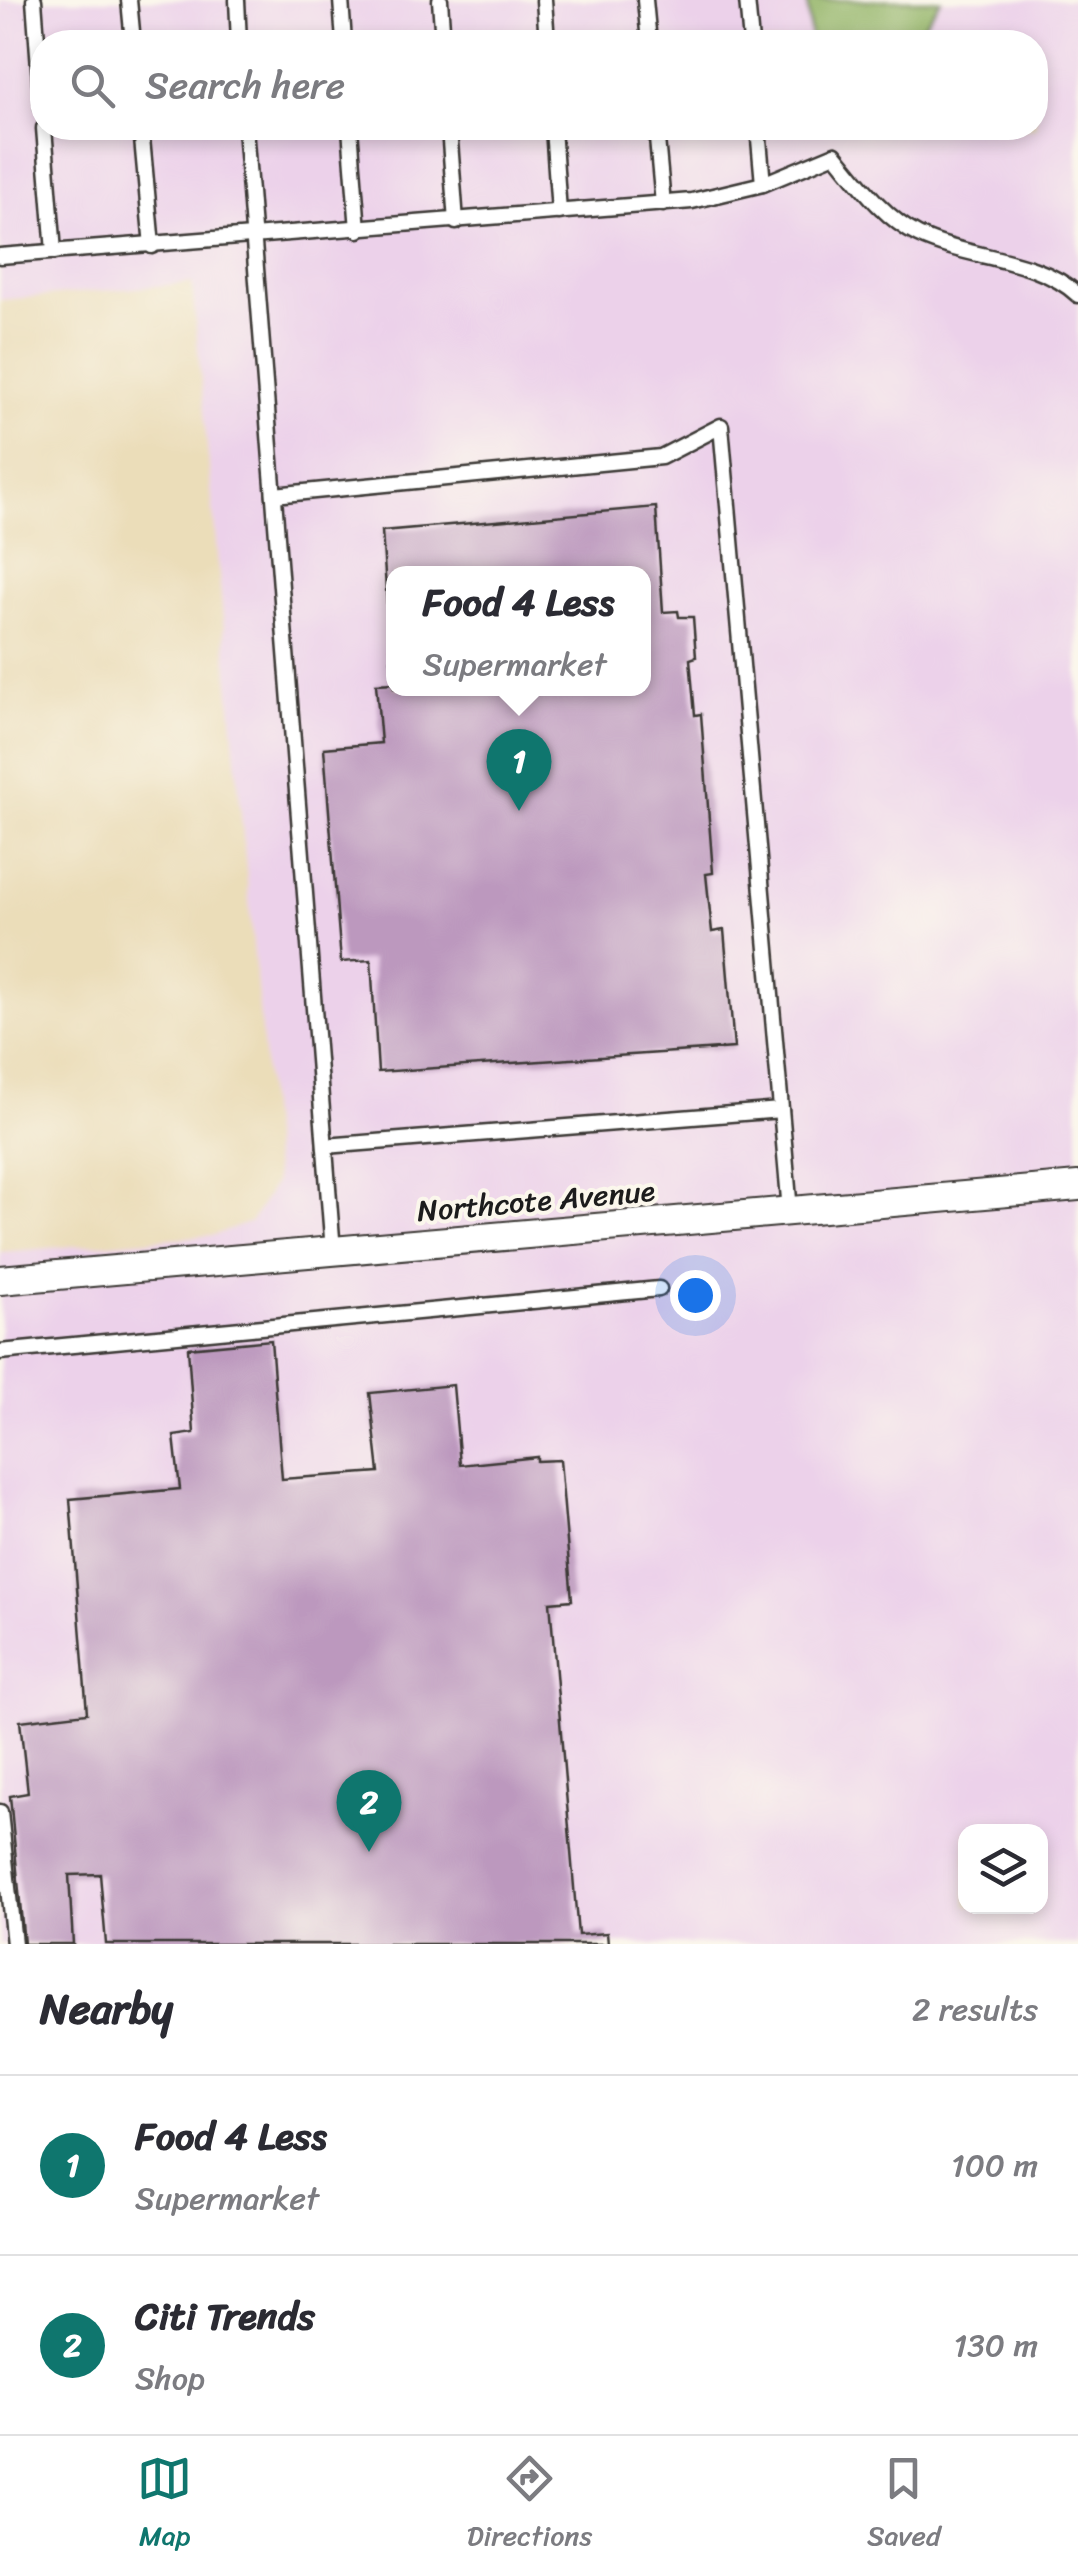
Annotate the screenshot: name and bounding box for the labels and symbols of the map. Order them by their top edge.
pin: 1 [486,728,552,811]
street label: Northcote Avenue [415,1164,657,1238]
your location [670,1270,721,1321]
pin: 2 [336,1770,402,1852]

